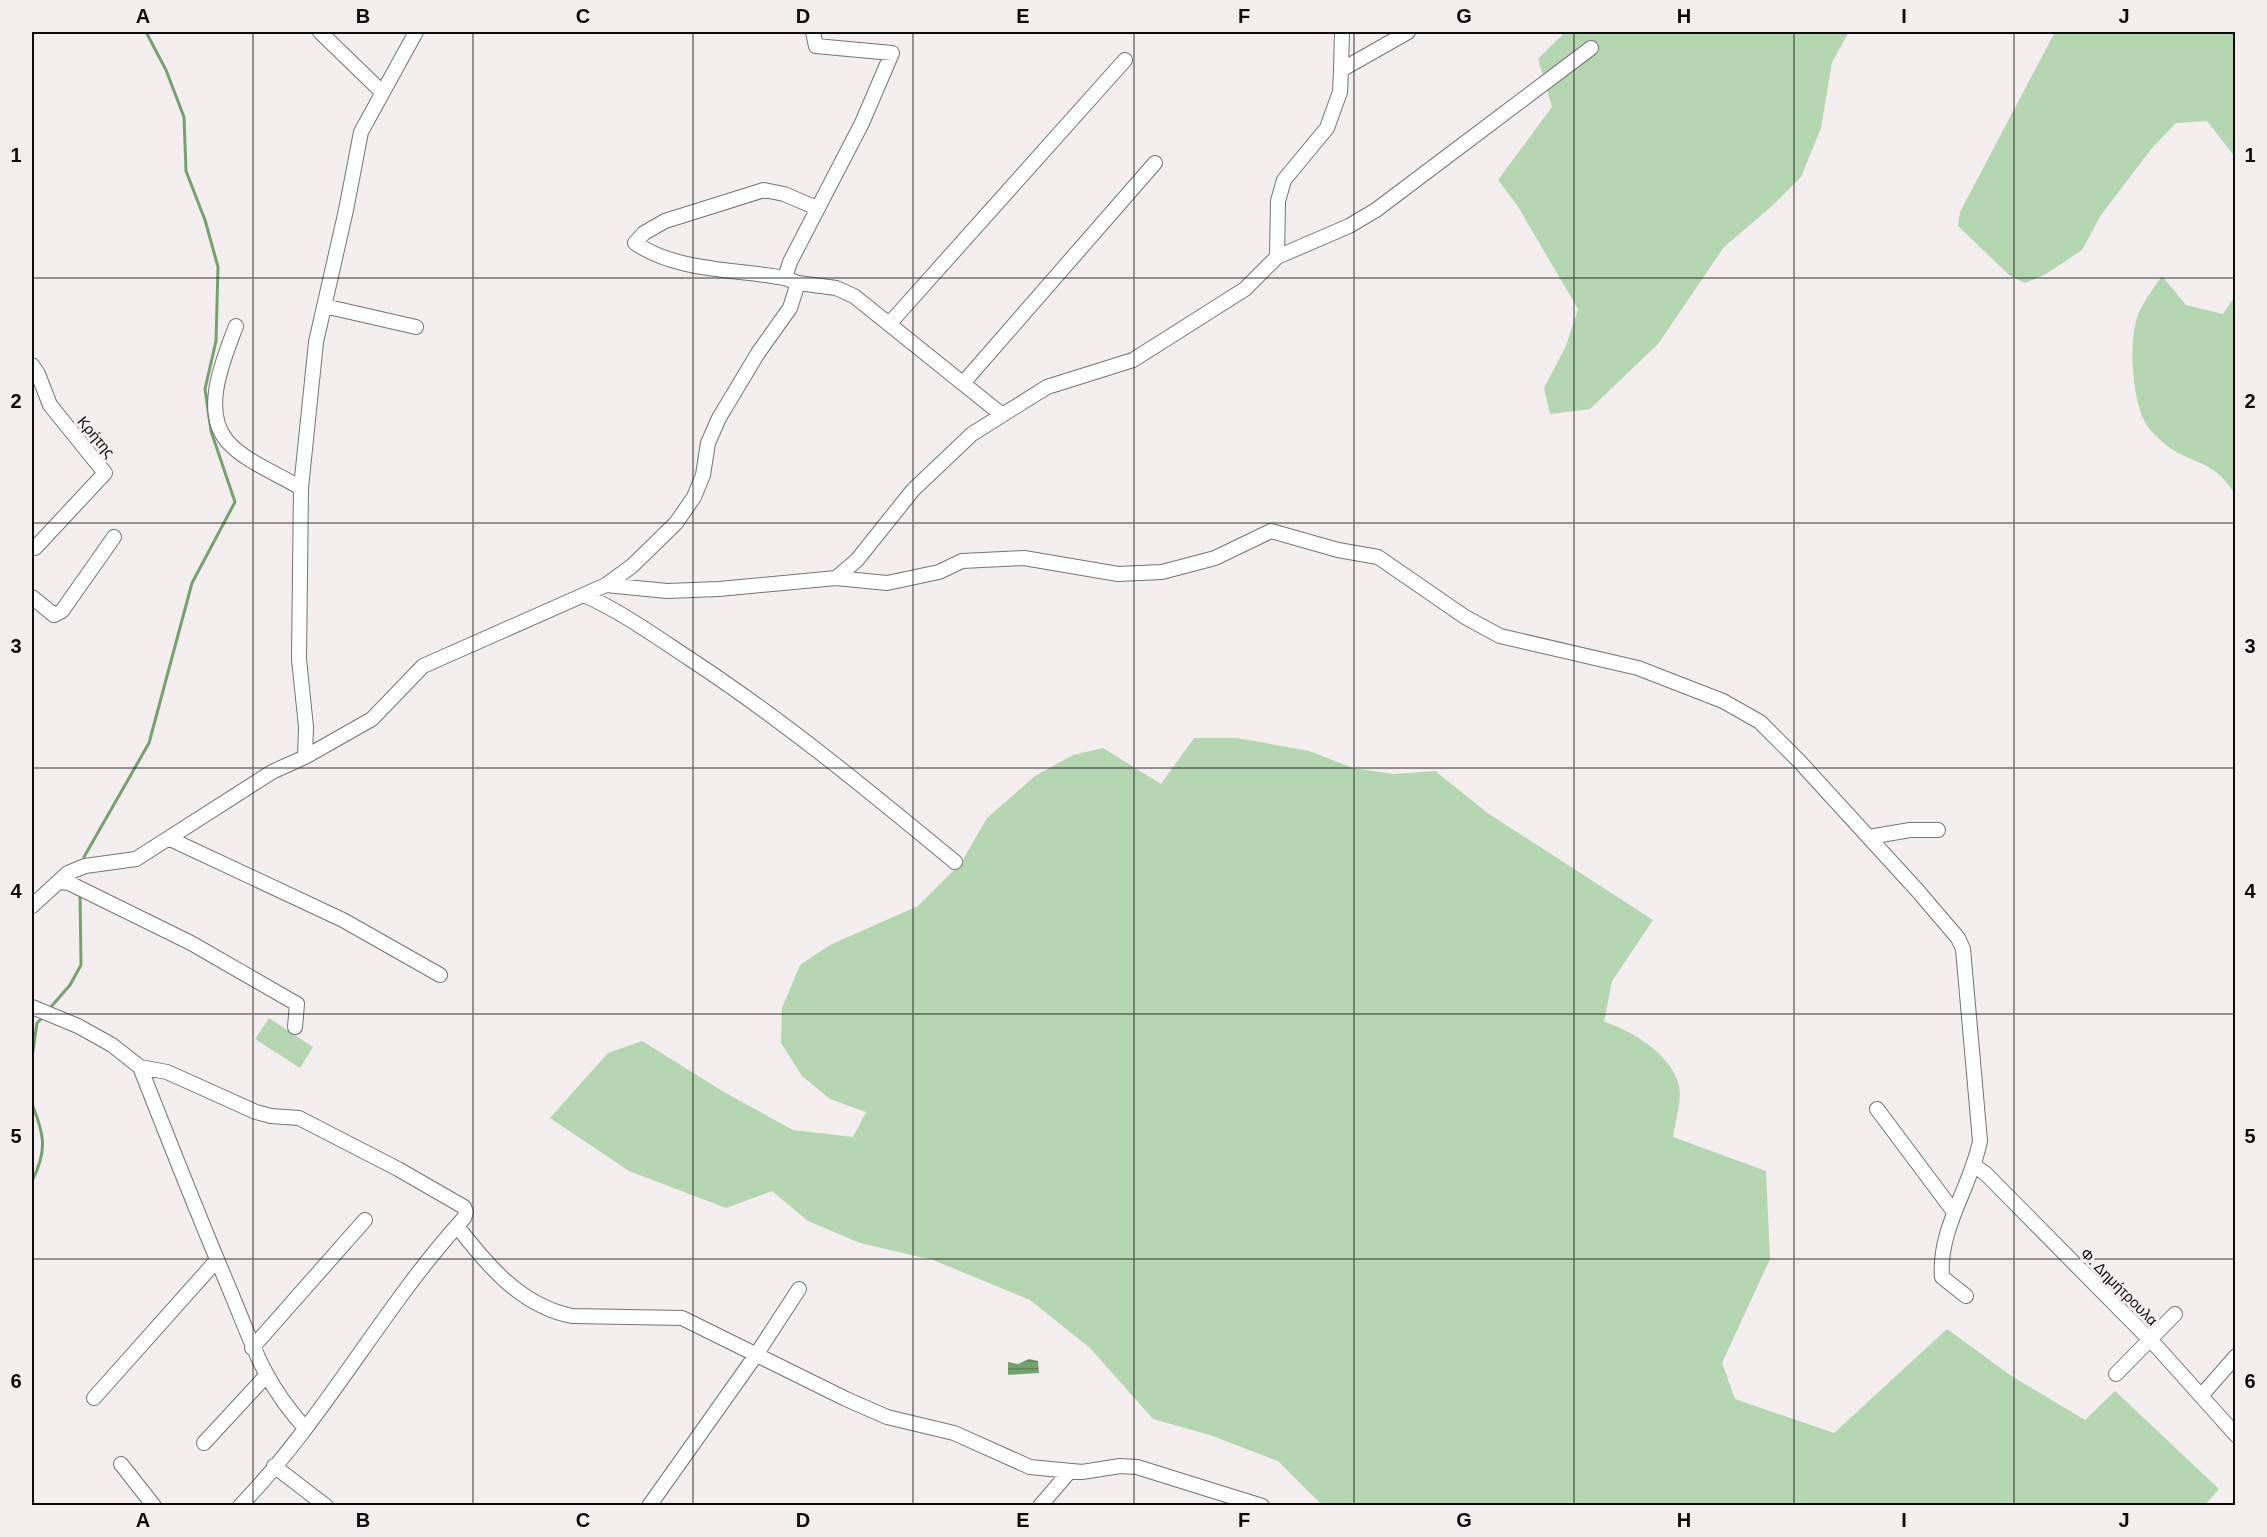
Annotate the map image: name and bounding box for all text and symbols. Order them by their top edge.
text: A [136,5,150,27]
text: B [356,5,370,27]
text: C [576,5,590,27]
text: D [796,5,810,27]
text: E [1016,5,1030,27]
text: F [1238,5,1250,27]
text: G [1456,5,1472,27]
text: H [1677,5,1691,27]
text: I [1901,5,1907,27]
text: J [2118,5,2130,27]
text: 1 [10,144,22,166]
text: 1 [2244,144,2256,166]
text: 2 [10,390,22,412]
text: 2 [2244,390,2256,412]
street label: Κρήτης [74,413,118,461]
text: 3 [10,635,22,657]
text: 3 [2244,635,2256,657]
text: 4 [10,880,22,902]
text: 4 [2244,880,2256,902]
text: 5 [10,1125,22,1147]
text: 5 [2244,1125,2256,1147]
street label: Φ. Δημήτρουλα [2077,1245,2162,1329]
text: 6 [10,1370,22,1392]
text: 6 [2244,1370,2256,1392]
text: A [136,1509,150,1531]
text: B [356,1509,370,1531]
text: C [576,1509,590,1531]
text: D [796,1509,810,1531]
text: E [1016,1509,1030,1531]
text: F [1238,1509,1250,1531]
text: G [1456,1509,1472,1531]
text: H [1677,1509,1691,1531]
text: I [1901,1509,1907,1531]
text: J [2118,1509,2130,1531]

